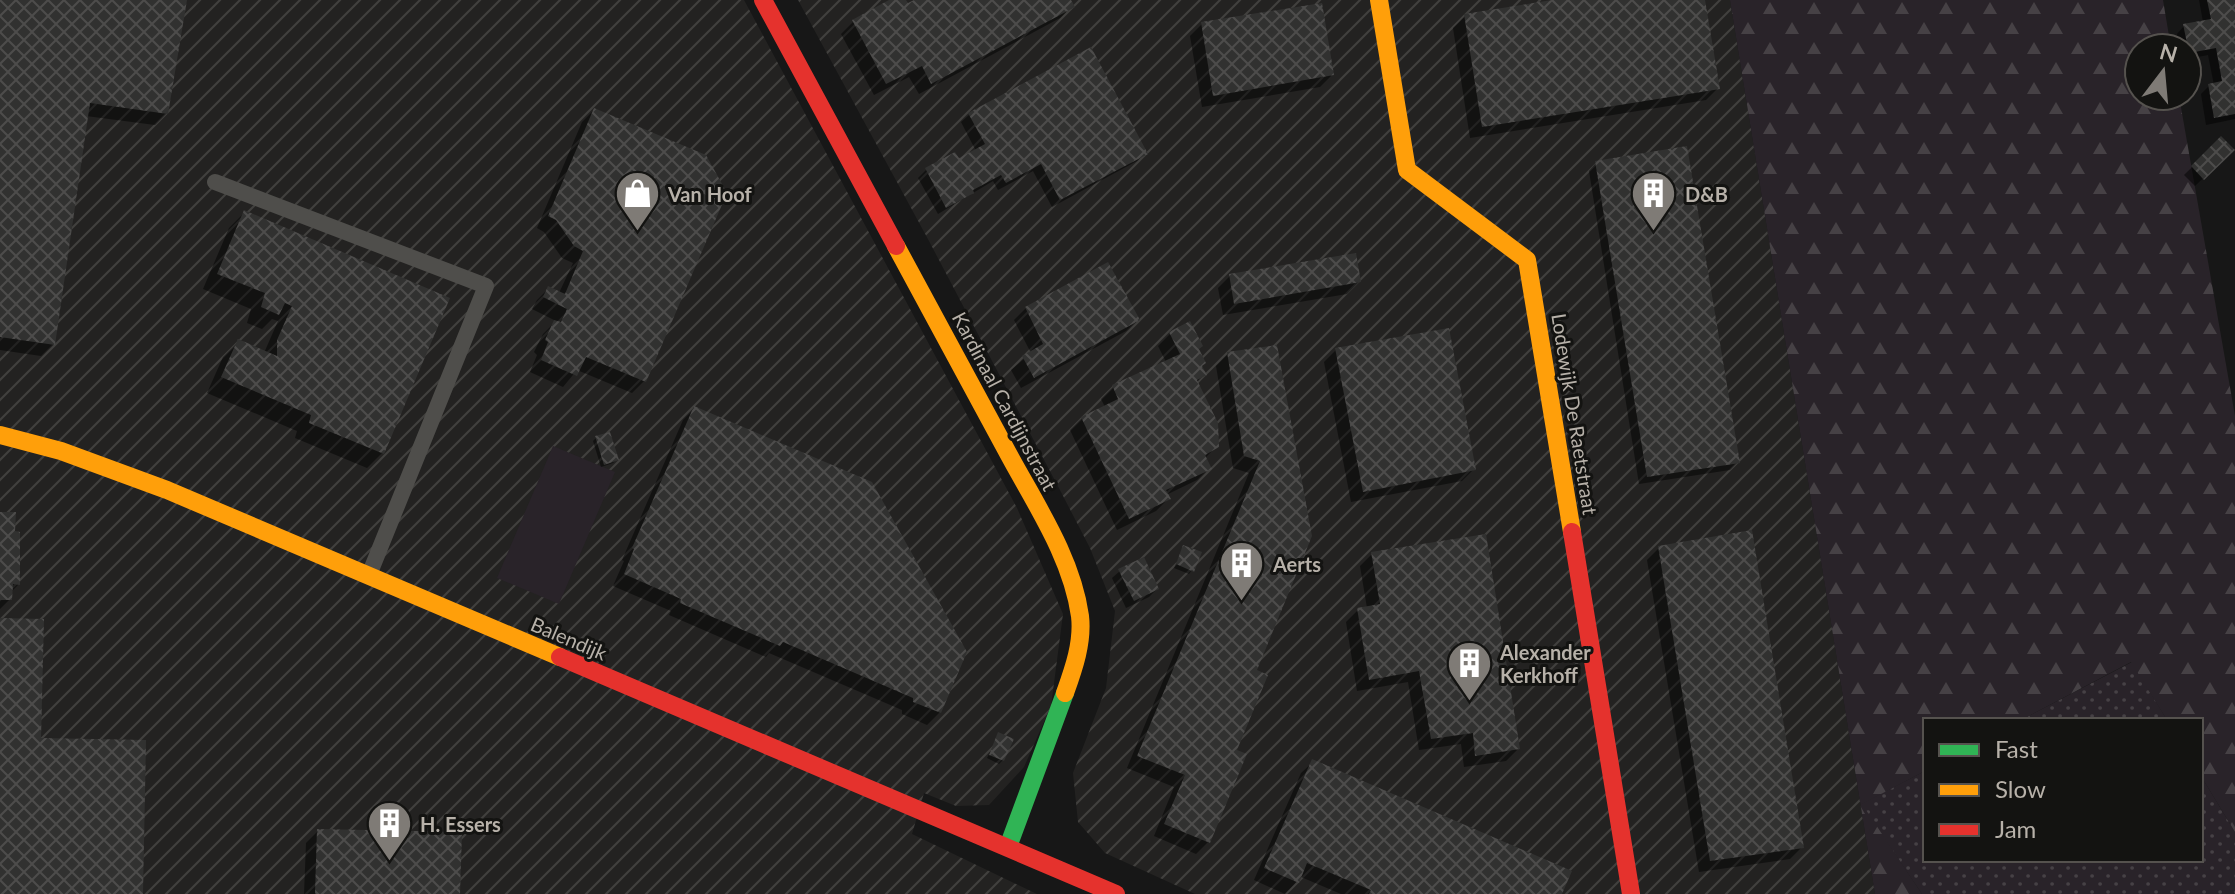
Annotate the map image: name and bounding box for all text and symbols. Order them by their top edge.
north arrow [2123,32,2203,112]
text: N [2157,37,2181,68]
shop icon: Van Hoof [613,170,661,233]
building icon: D&B [1630,170,1678,233]
place label: Van Hoof [667,182,752,206]
place label: D&B [1685,182,1728,206]
street label: Kardinaal Cardijnstraat [948,308,1062,494]
street label: Lodewijk De Raetstraat [1547,312,1603,516]
building icon: Aerts [1218,540,1266,603]
place label: Aerts [1272,552,1321,576]
street label: Balendijk [527,611,611,665]
building icon: Alexander Kerkhoff [1445,639,1493,702]
place label: Alexander Kerkhoff [1499,640,1591,687]
legend [1923,718,2203,862]
text: Fast [1995,734,2038,763]
text: Slow [1995,774,2046,803]
building icon: H. Essers [365,800,413,863]
place label: H. Essers [420,812,501,836]
text: Jam [1995,814,2036,843]

